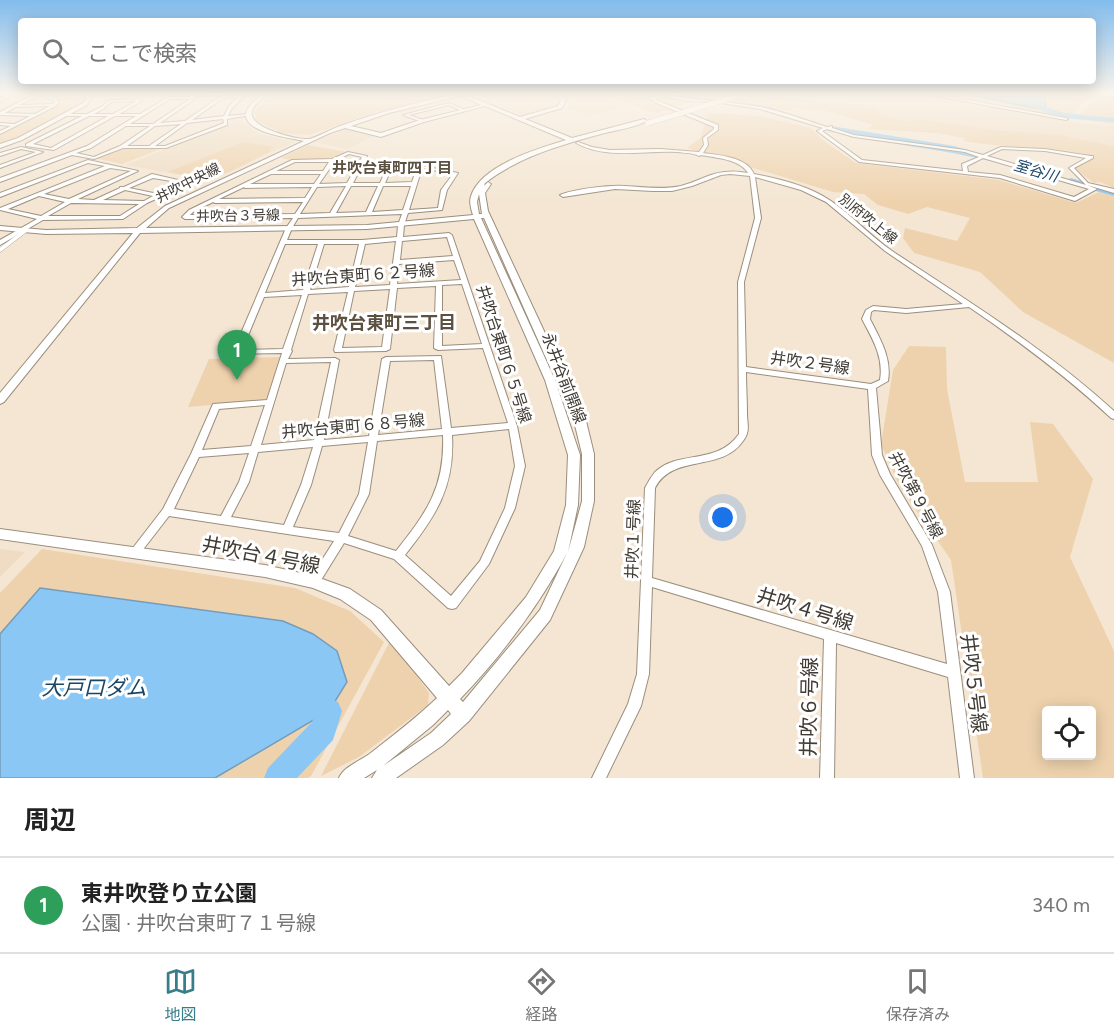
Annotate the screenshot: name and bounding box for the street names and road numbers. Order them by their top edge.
street label: 井吹中央線 [153,160,223,206]
street label: 別府吹上線 [835,190,901,248]
street label: 井吹台３号線 [196,207,280,225]
street label: 井吹台東町６２号線 [291,261,435,289]
street label: 井吹台東町６５号線 [473,283,535,425]
street label: 永井谷前開線 [538,330,590,426]
street label: 井吹２号線 [769,348,851,378]
street label: 井吹台東町６８号線 [280,410,426,442]
street label: 井吹第９号線 [885,448,947,542]
street label: 井吹１号線 [622,499,644,579]
street label: 井吹台４号線 [200,532,322,578]
street label: 井吹４号線 [754,583,856,635]
street label: 井吹５号線 [956,632,992,734]
street label: 井吹６号線 [796,657,822,757]

